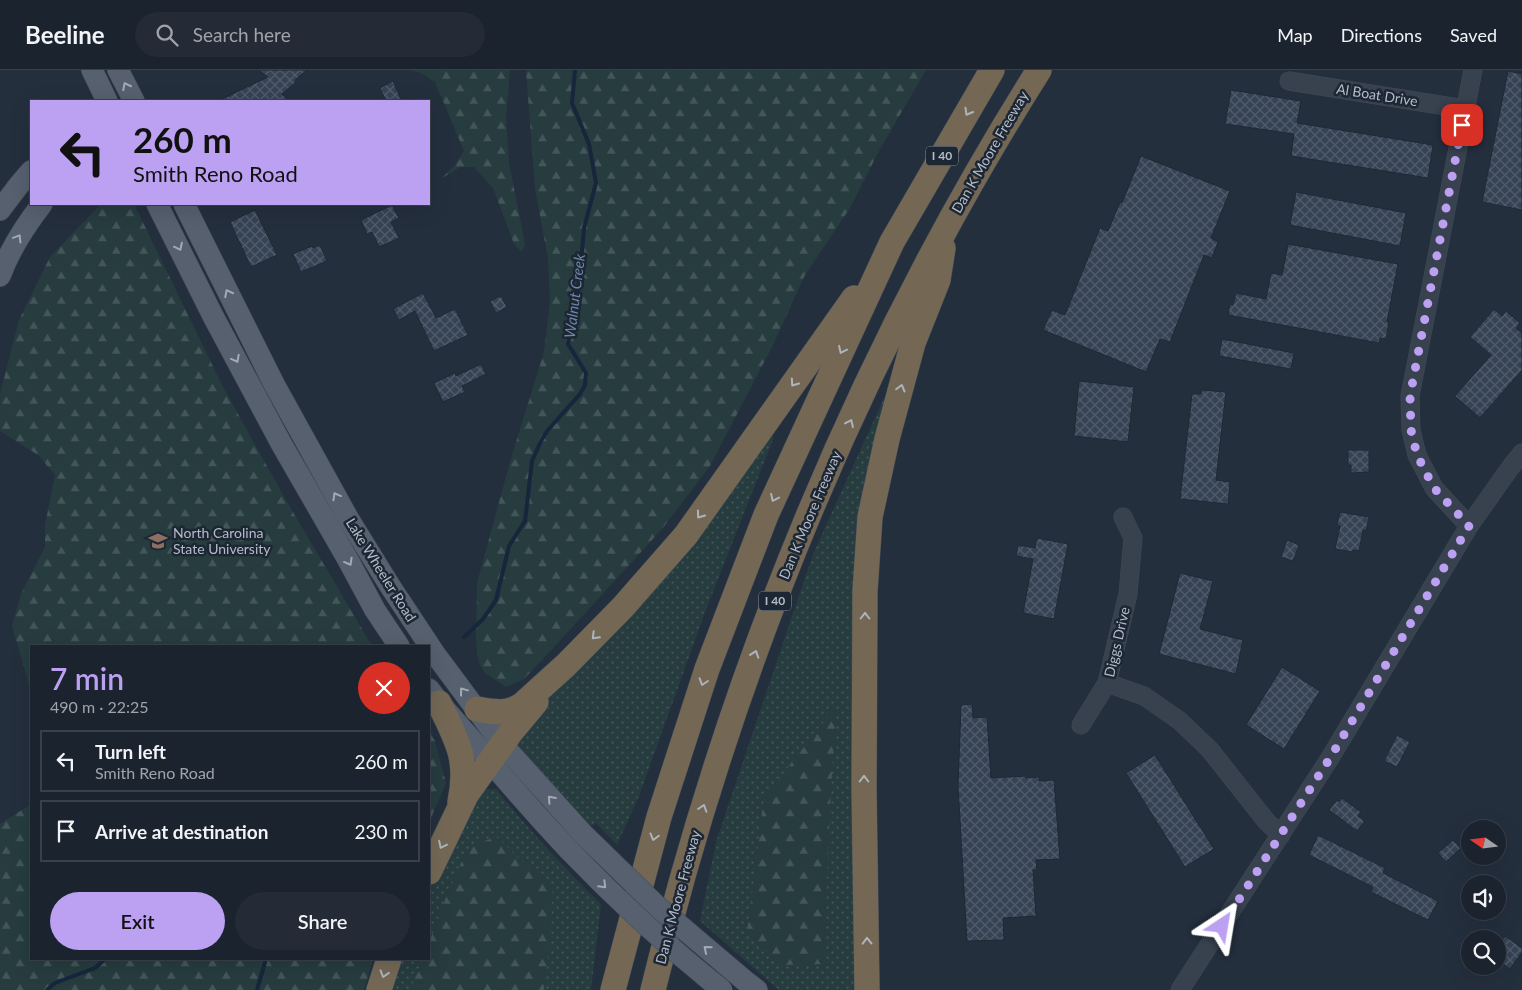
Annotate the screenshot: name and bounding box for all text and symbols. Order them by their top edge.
search box [135,12,485,57]
text: Beeline [25,20,105,49]
icon: search [153,21,181,49]
text: Search here [193,23,291,46]
text: Map [1277,24,1313,46]
text: Directions [1341,24,1422,46]
text: Saved [1450,24,1497,46]
street label: Al Boat Drive [1335,80,1419,109]
one-way arrow [122,82,132,91]
street label: Dan K Moore Freeway [948,87,1032,216]
pin [1441,104,1483,146]
one-way arrow [964,106,974,115]
icon: arrive [1448,111,1476,139]
text: 260 m [133,118,232,160]
icon: left [50,120,115,185]
road number: I 40 [926,146,958,165]
text: Smith Reno Road [133,160,298,187]
one-way arrow [12,235,22,244]
one-way arrow [173,242,183,251]
water label: Walnut Creek [560,252,588,339]
one-way arrow [224,289,235,298]
one-way arrow [838,345,849,354]
one-way arrow [230,354,240,363]
one-way arrow [791,377,800,387]
one-way arrow [895,383,906,392]
one-way arrow [844,419,854,428]
street label: Dan K Moore Freeway [775,447,845,582]
one-way arrow [332,492,342,501]
one-way arrow [770,492,780,501]
one-way arrow [697,509,706,519]
street label: Lake Wheeler Road [343,515,420,625]
place label: North Carolina State University [173,524,271,557]
school or university icon: North Carolina State University [147,530,169,552]
one-way arrow [343,557,353,566]
road number: I 40 [759,592,791,610]
street label: Diggs Drive [1100,605,1133,679]
one-way arrow [860,612,870,620]
one-way arrow [591,630,600,639]
one-way arrow [749,650,759,659]
text: 7 min [50,660,124,696]
button: close [358,662,410,714]
one-way arrow [699,677,709,685]
one-way arrow [460,688,468,697]
text: 490 m · 22:25 [50,697,149,716]
text: Turn left [95,740,166,763]
icon: left [52,747,80,775]
text: 260 m [354,750,408,773]
text: Smith Reno Road [95,763,215,782]
one-way arrow [859,775,869,782]
one-way arrow [548,795,557,804]
one-way arrow [697,804,707,813]
icon: arrive [52,817,80,845]
text: Arrive at destination [95,820,268,843]
text: 230 m [354,820,408,843]
north arrow [1461,820,1506,865]
map controls [1461,820,1506,975]
street label: Dan K Moore Freeway [651,827,704,966]
one-way arrow [649,832,660,841]
one-way arrow [437,840,448,849]
button: sound [1461,875,1506,920]
one-way arrow [597,879,606,888]
button: Exit [50,892,225,950]
button: Share [235,892,410,950]
position arrow [1195,899,1247,951]
button: search [1461,930,1506,975]
one-way arrow [861,937,872,945]
one-way arrow [704,946,713,954]
one-way arrow [379,970,389,978]

